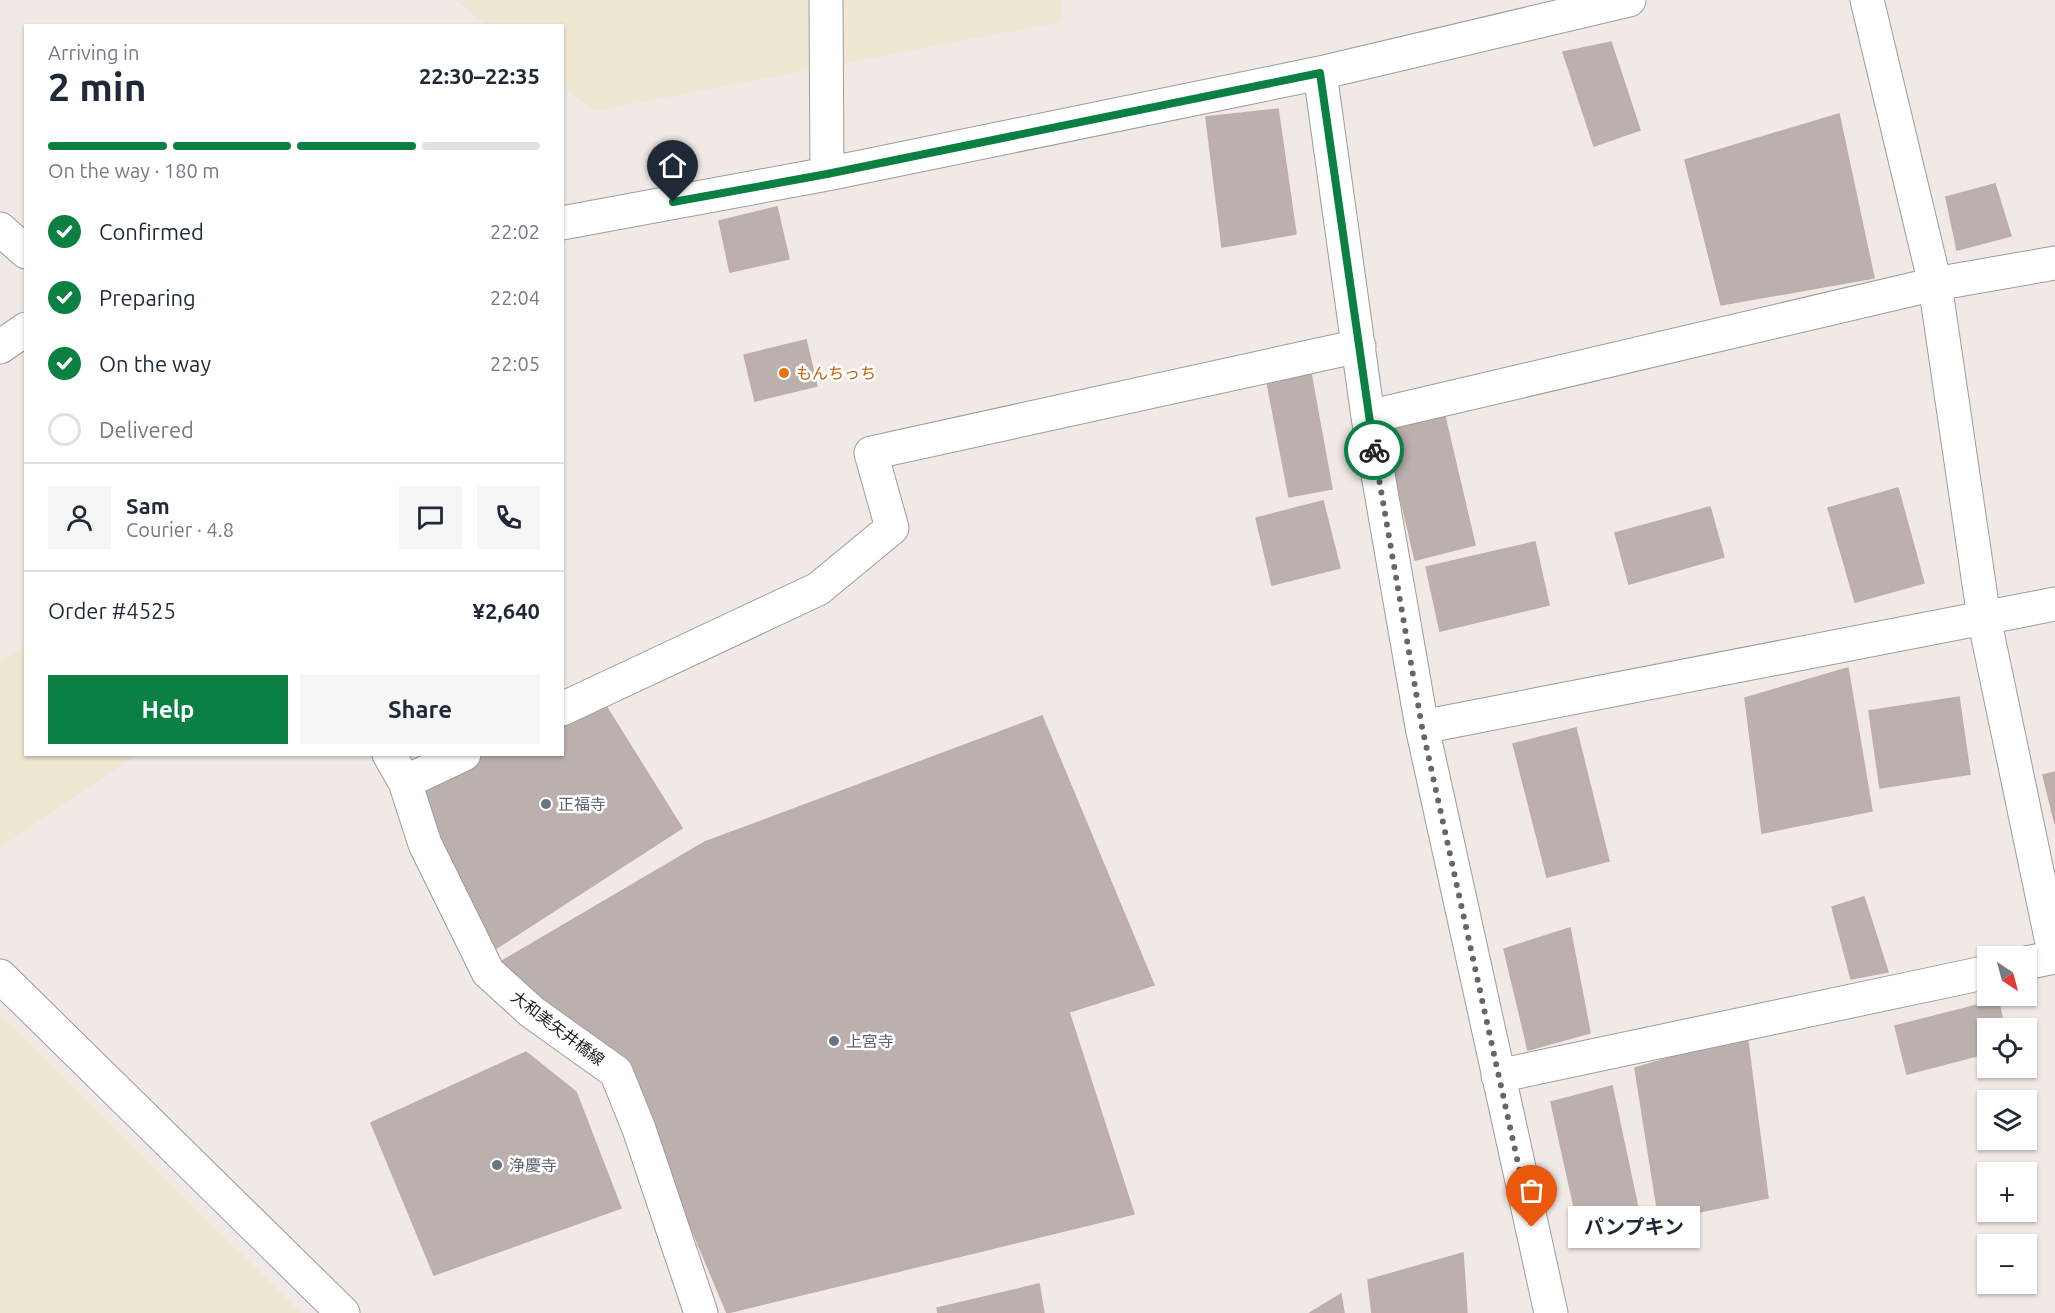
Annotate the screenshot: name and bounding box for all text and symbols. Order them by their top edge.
text: Arriving in [48,41,139,64]
text: 22:30–22:35 [419,63,540,88]
text: 2 min [48,65,147,108]
pin [647,140,698,202]
icon: home [656,149,689,182]
text: On the way · 180 m [48,159,220,182]
icon: check [48,215,81,248]
text: Confirmed [99,219,204,244]
text: 22:02 [490,220,540,243]
icon: check [48,281,81,314]
text: Preparing [99,285,196,310]
text: 22:04 [490,286,540,309]
icon: check [48,347,81,380]
text: On the way [99,351,211,376]
text: 22:05 [490,352,540,375]
place label: もんちっち [796,364,876,382]
marker: もんちっち [777,366,791,380]
text: Delivered [99,417,194,442]
courier [1344,420,1404,480]
icon: bike [1358,434,1391,467]
button: person [48,486,111,549]
button: chat [399,486,462,549]
button: phone [477,486,540,549]
text: Sam [126,493,170,518]
text: Courier · 4.8 [126,518,234,541]
text: Order #4525 [48,598,176,623]
text: ¥2,640 [473,598,540,623]
button: Help [48,675,288,744]
button: Share [300,675,540,744]
place label: 正福寺 [558,795,606,813]
marker: 正福寺 [539,797,553,811]
north arrow [1977,946,2037,1006]
map controls [1977,946,2037,1294]
street label: 大和美矢井橋線 [508,987,608,1069]
button: locate [1977,1018,2037,1078]
place label: 上宮寺 [846,1032,894,1050]
marker: 上宮寺 [827,1034,841,1048]
button: layers [1977,1090,2037,1150]
place label: 浄慶寺 [509,1156,557,1174]
marker: 浄慶寺 [490,1158,504,1172]
button: + [1977,1162,2037,1222]
pin [1506,1165,1557,1227]
icon: bag [1515,1174,1548,1207]
callout: パンプキン [1568,1206,1700,1248]
text: パンプキン [1584,1215,1684,1238]
button: − [1977,1234,2037,1294]

